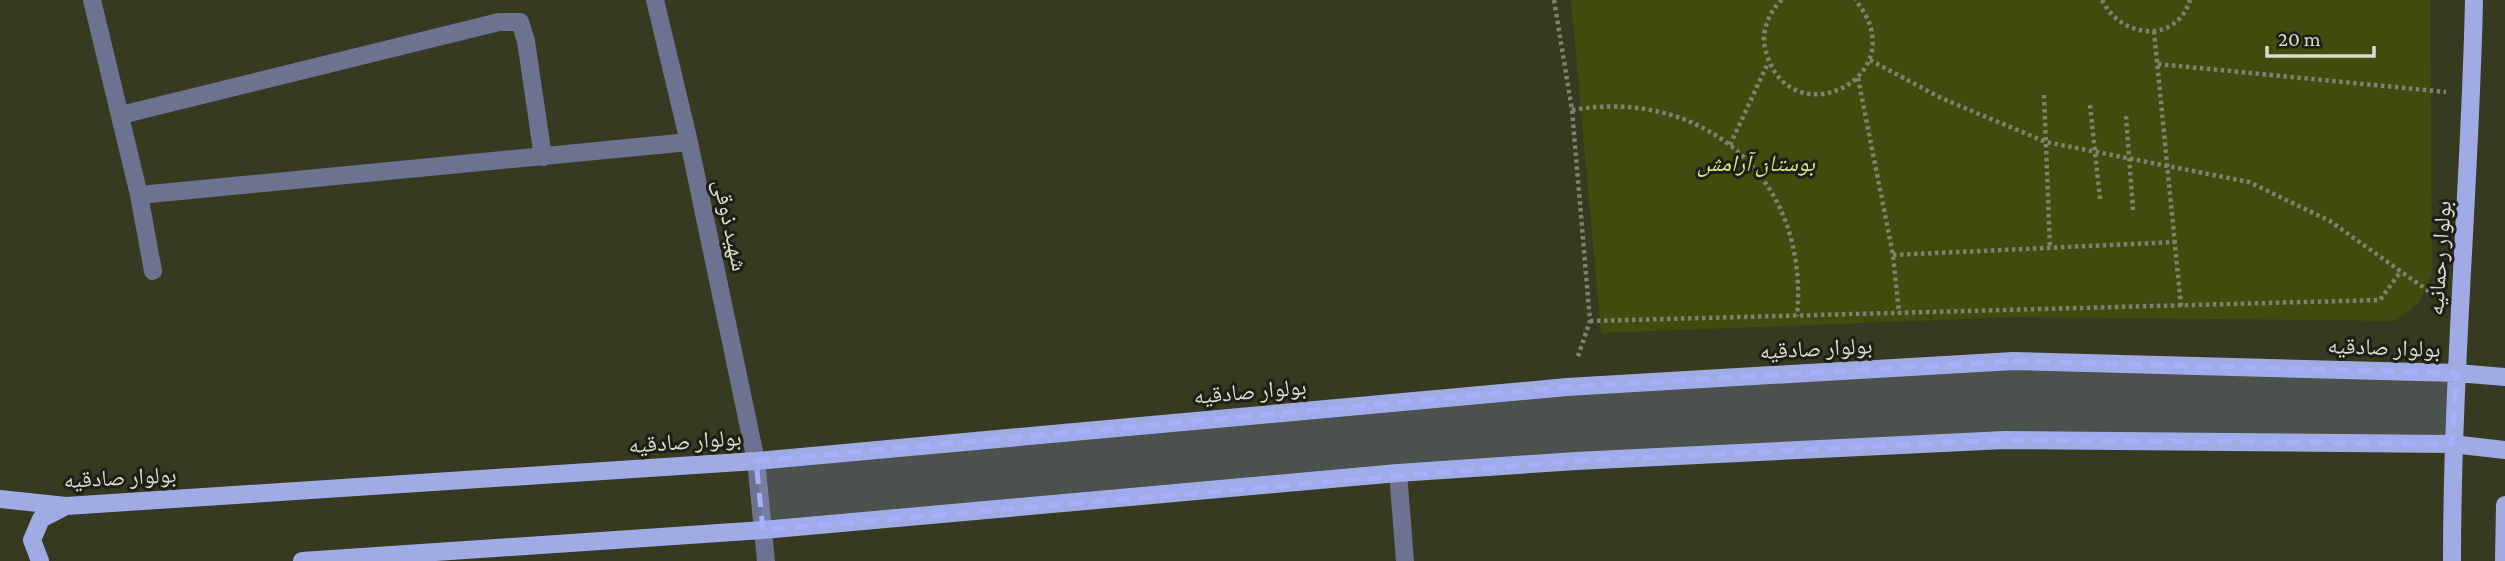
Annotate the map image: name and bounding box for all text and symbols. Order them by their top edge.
scale bar [2267,14,2374,58]
text: 20 m [2278,27,2321,51]
park label: بوستان آرامش [1697,150,1816,178]
street label: شهید ذوقی [708,177,753,273]
street label: بولوار رحمانیه [2422,200,2457,316]
street label: بولوار صادقیه [1759,332,1873,365]
street label: بولوار صادقیه [2327,332,2441,363]
street label: بولوار صادقیه [1193,373,1308,410]
street label: بولوار صادقیه [628,424,742,459]
street label: بولوار صادقیه [63,461,177,494]

